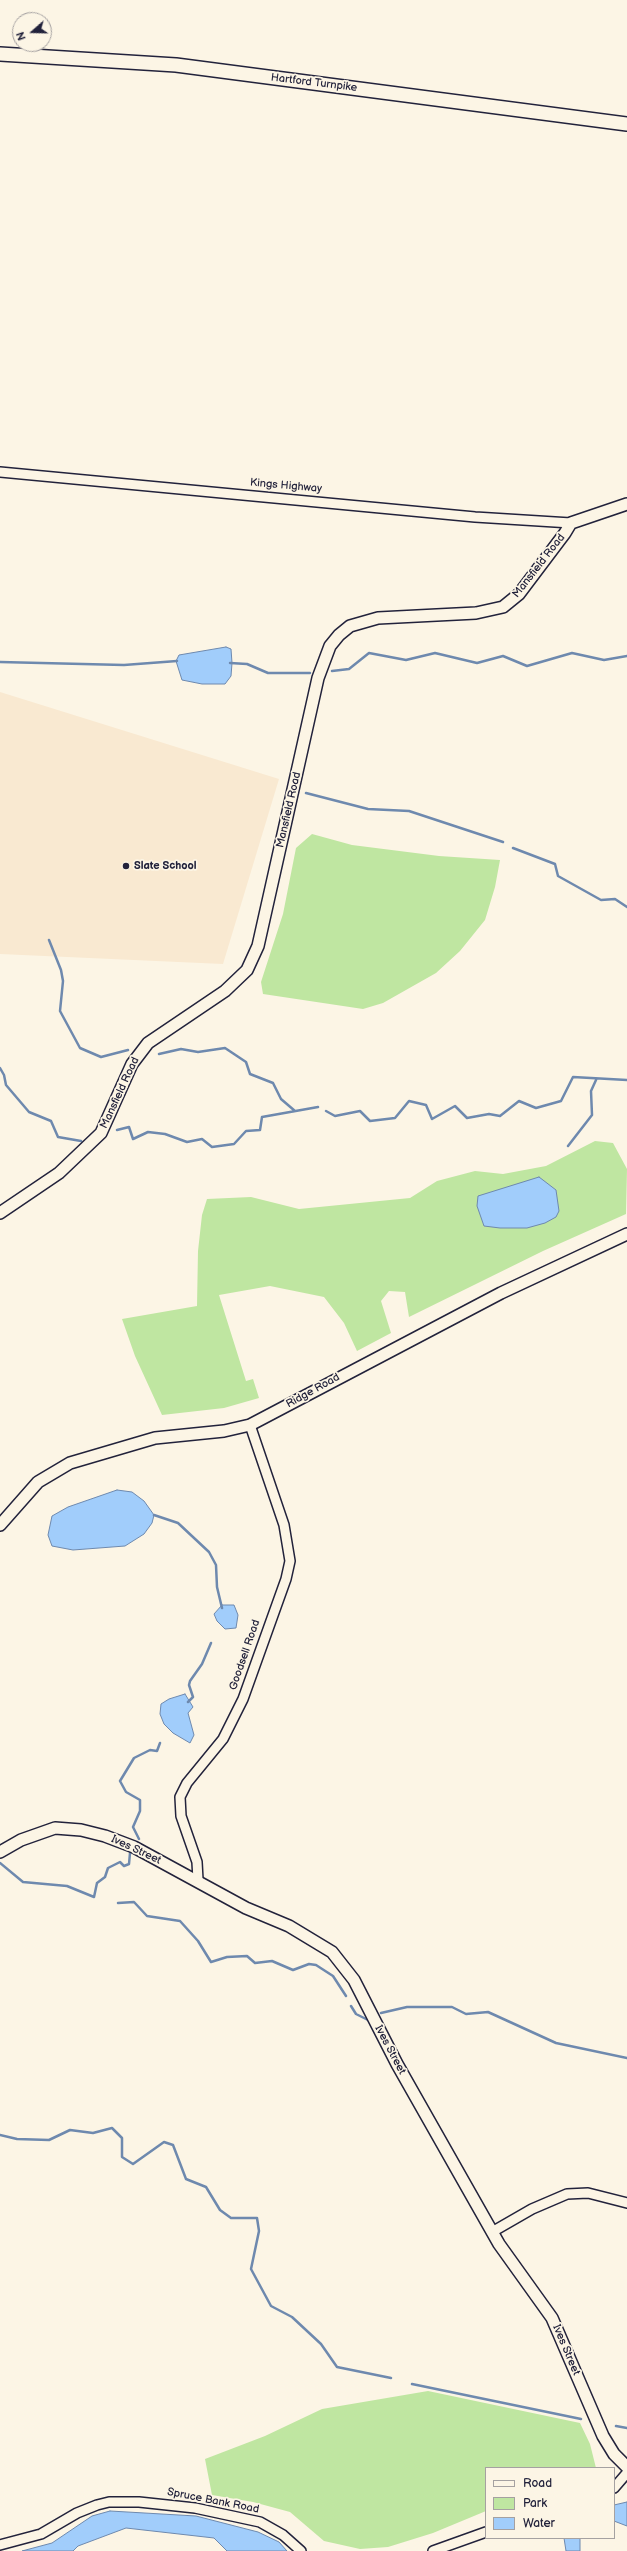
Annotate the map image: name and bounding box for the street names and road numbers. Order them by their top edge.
street label: Hartford Turnpike [270,71,358,95]
street label: Kings Highway [250,476,322,496]
street label: Mansfield Road [510,531,568,601]
street label: Mansfield Road [274,771,304,849]
street label: Mansfield Road [98,1055,142,1131]
street label: Ridge Road [284,1371,342,1411]
street label: Goodsell Road [227,1618,263,1692]
street label: Ives Street [109,1833,163,1867]
street label: Ives Street [372,2023,408,2077]
street label: Ives Street [549,2323,583,2377]
street label: Spruce Bank Road [166,2486,260,2516]

